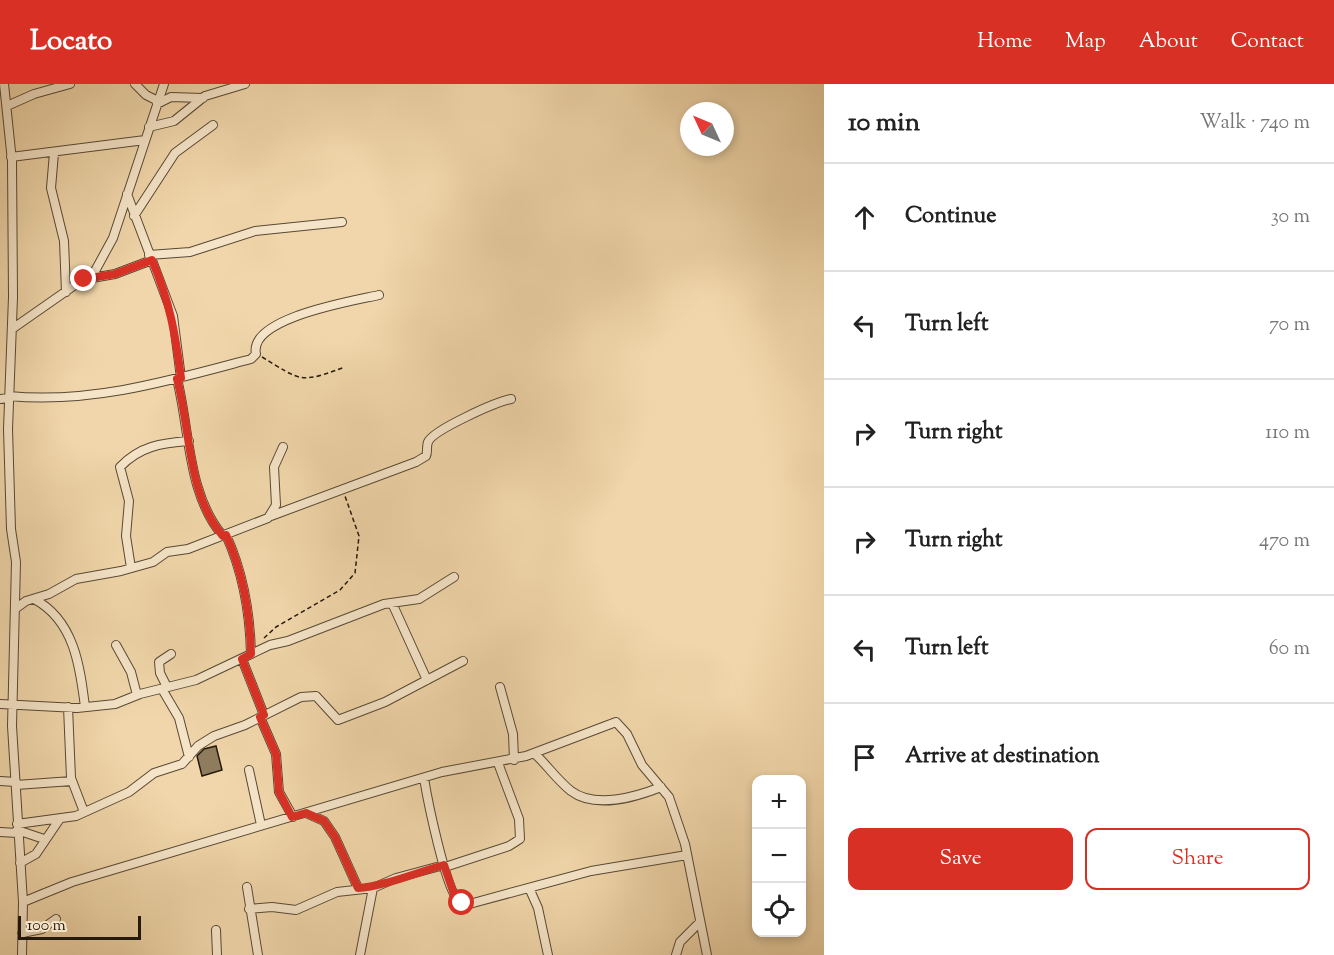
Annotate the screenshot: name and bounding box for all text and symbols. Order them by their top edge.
text: Locato [30,22,112,62]
text: Home [977,27,1032,57]
text: Map [1065,27,1106,57]
text: About [1139,27,1198,57]
text: Contact [1231,27,1304,57]
north arrow [680,102,734,156]
text: 10 min [848,105,920,142]
text: Walk · 740 m [1200,109,1310,138]
icon: ahead [848,201,881,234]
text: Continue [905,201,996,233]
text: 30 m [1271,203,1310,232]
route end [70,265,96,291]
icon: left [848,309,881,342]
text: Turn left [905,309,988,341]
text: 70 m [1269,311,1310,340]
icon: right [848,417,881,450]
text: Turn right [905,417,1002,449]
text: 110 m [1265,419,1310,448]
icon: right [848,525,881,558]
text: Turn right [905,525,1002,557]
text: 470 m [1259,527,1310,556]
icon: left [848,633,881,666]
text: Turn left [905,633,988,665]
text: 60 m [1269,635,1310,664]
icon: arrive [848,741,881,774]
text: Arrive at destination [905,741,1100,773]
map controls [752,775,806,937]
button: + [752,775,806,829]
button: Save [848,828,1073,890]
button: Share [1085,828,1310,890]
button: − [752,829,806,883]
button: locate [752,883,806,937]
route start [448,889,474,915]
scale bar [18,913,141,940]
text: 100 m [27,915,66,938]

